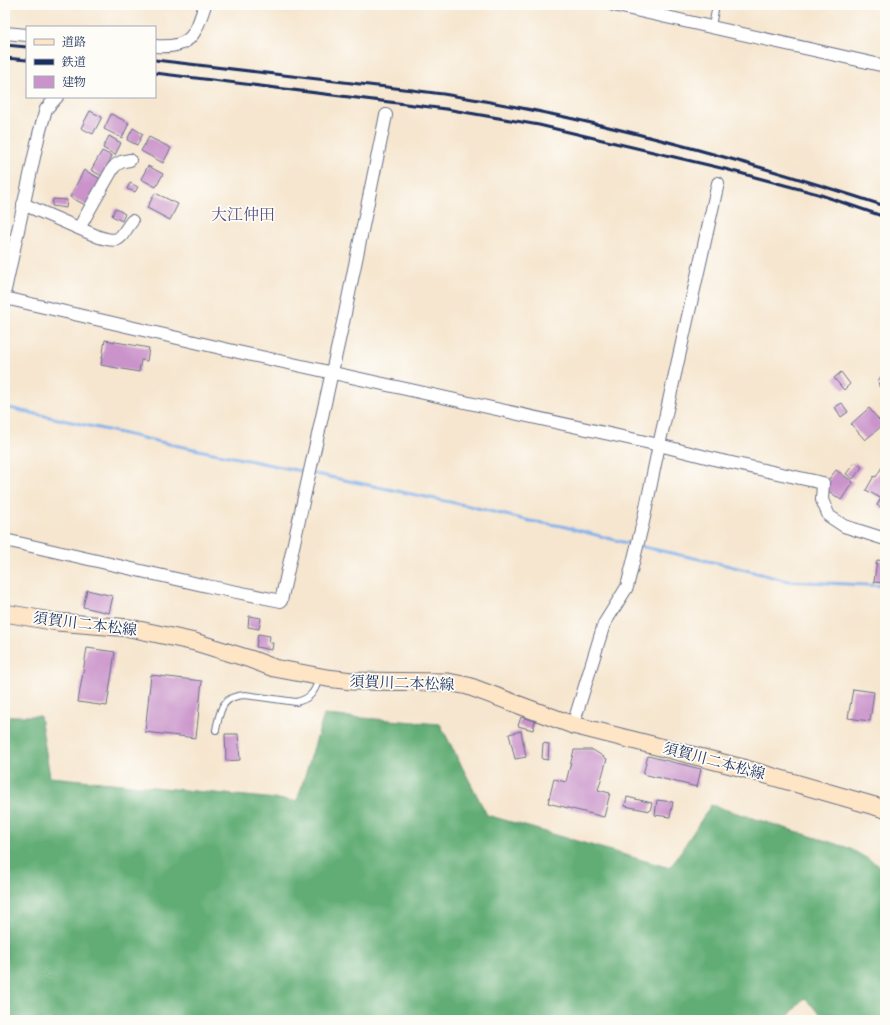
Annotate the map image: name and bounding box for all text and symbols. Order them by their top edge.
legend [26,26,156,98]
text: 道路 [62,35,86,50]
text: 鉄道 [61,55,86,70]
text: 建物 [62,75,86,90]
district label: 大江仲田 [211,205,275,225]
street label: 須賀川二本松線 [32,609,138,640]
street label: 須賀川二本松線 [349,672,455,695]
street label: 須賀川二本松線 [661,739,767,784]

